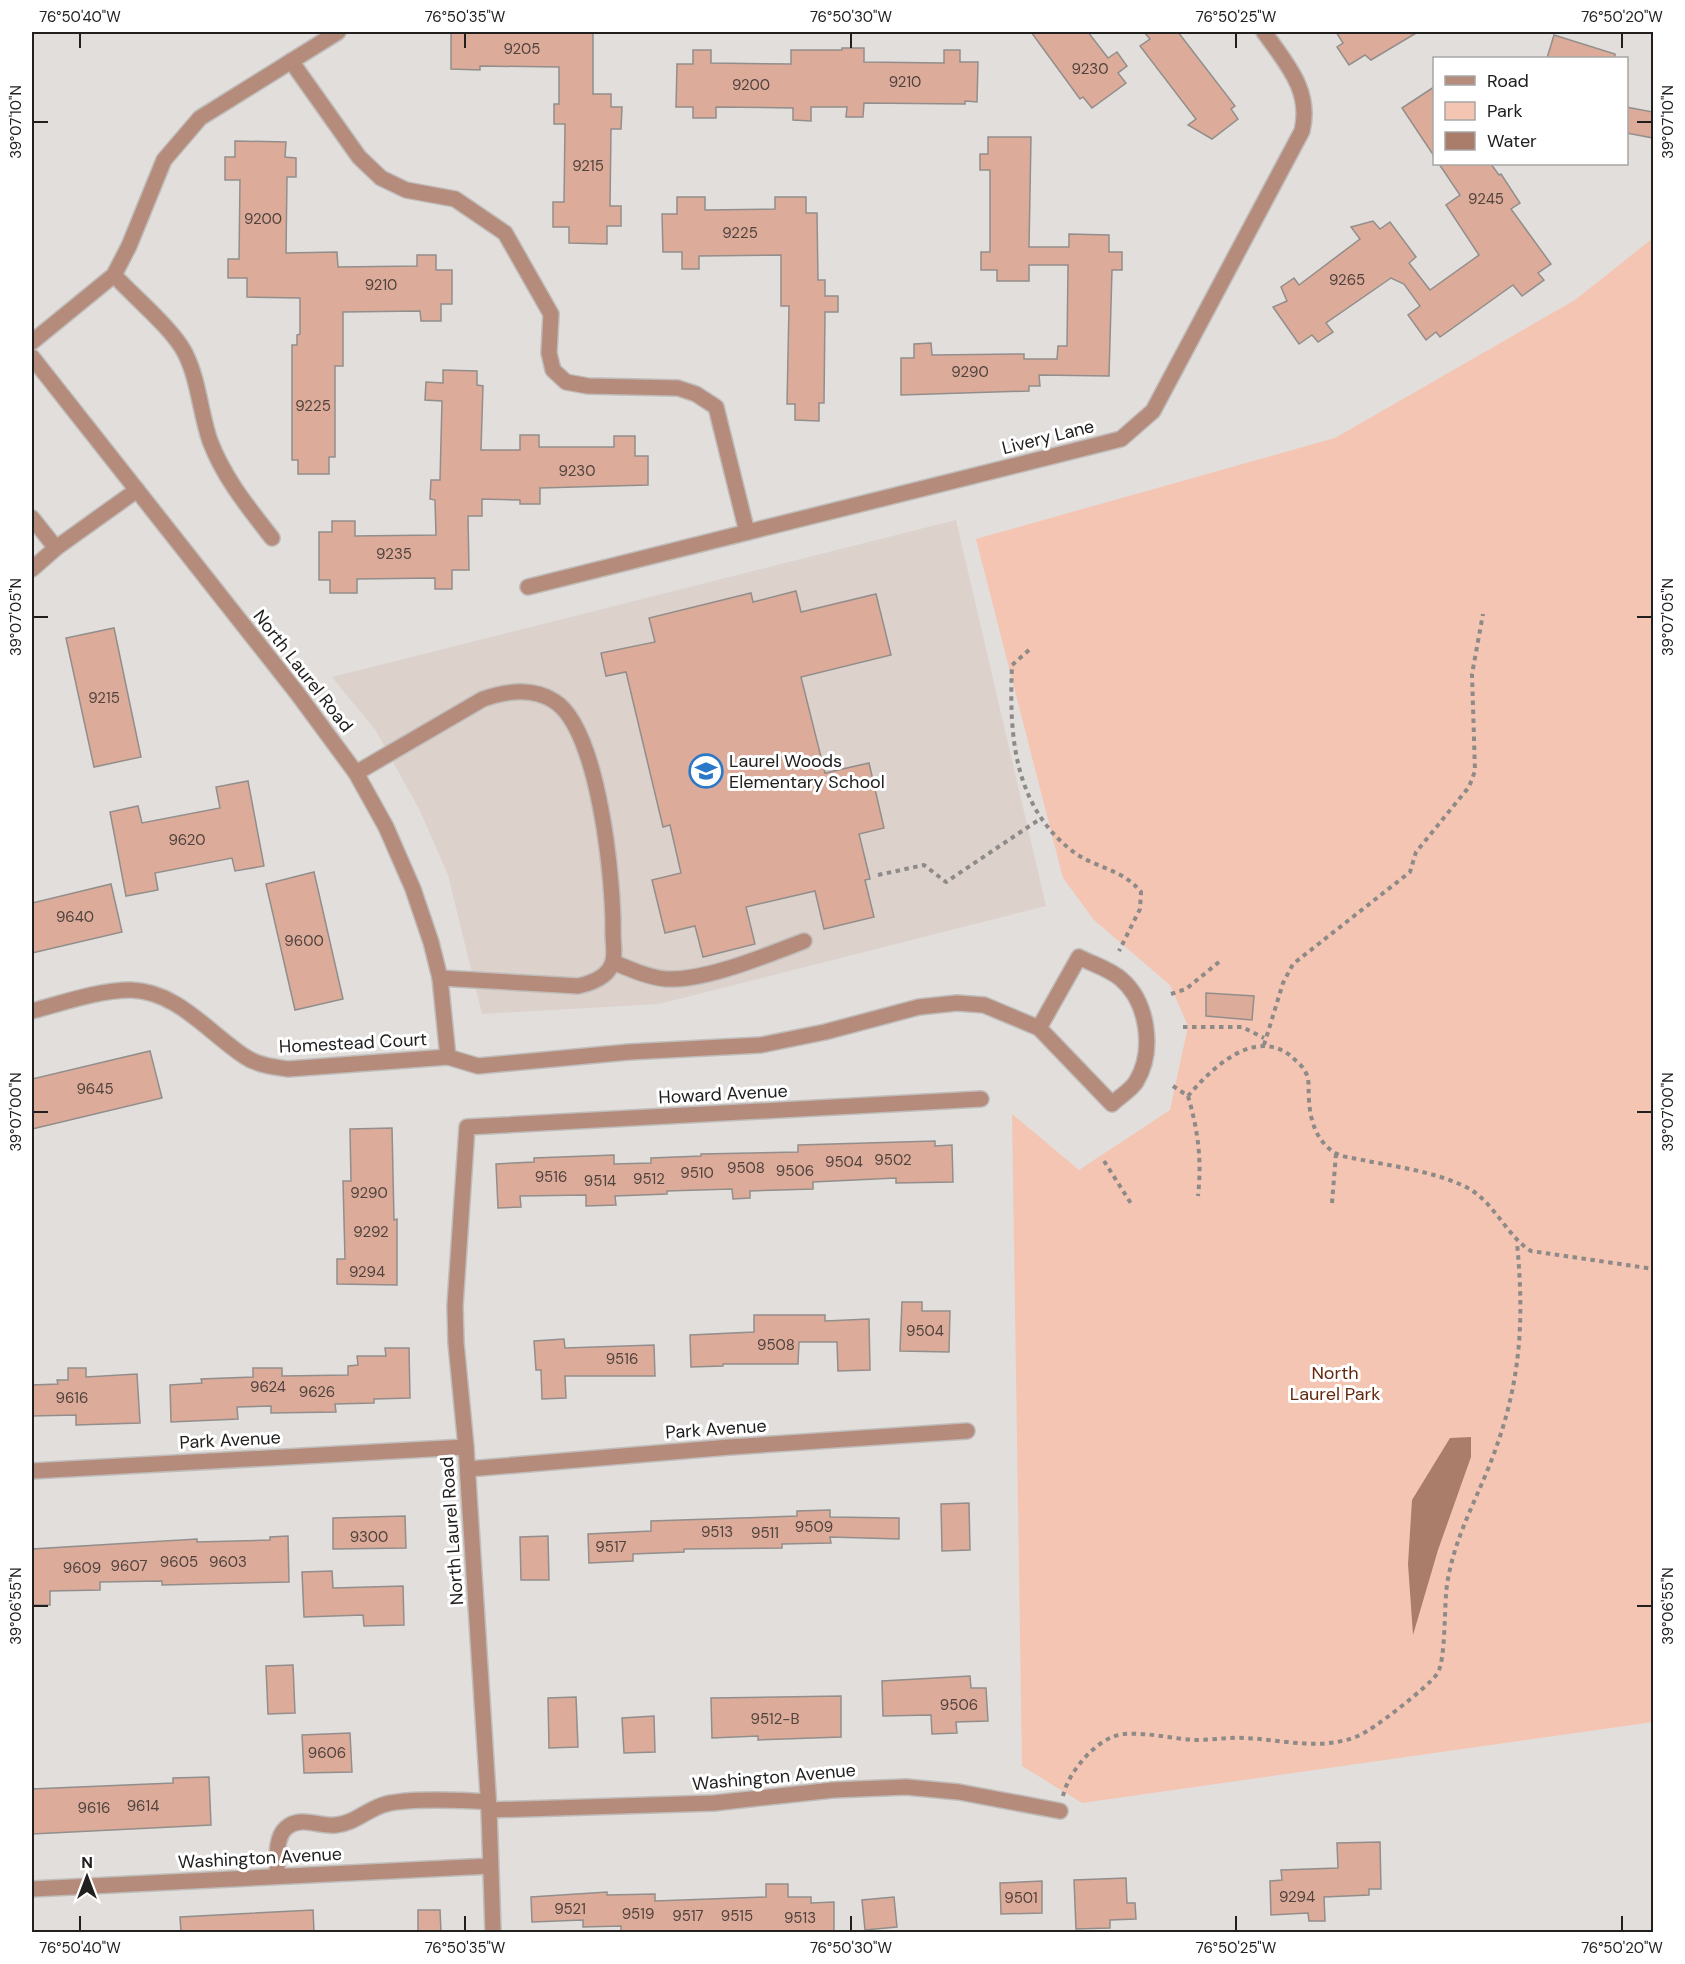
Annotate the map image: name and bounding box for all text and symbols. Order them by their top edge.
text: 76°50'40"W [39,7,121,27]
text: 76°50'35"W [425,7,506,27]
text: 76°50'30"W [810,7,892,27]
text: 76°50'25"W [1196,7,1277,27]
text: 76°50'20"W [1581,7,1663,27]
house number: 9205 [503,39,541,59]
legend [1433,57,1628,165]
house number: 9230 [1072,59,1108,79]
text: Road [1487,69,1529,93]
house number: 9210 [889,72,921,92]
house number: 9200 [732,75,770,95]
text: 39°07'10"N [6,85,26,159]
text: 39°07'10"N [1658,85,1678,159]
text: Park [1487,99,1523,123]
text: Water [1487,129,1537,153]
house number: 9215 [572,156,604,176]
house number: 9245 [1468,189,1504,209]
house number: 9200 [244,209,282,229]
house number: 9225 [722,223,758,243]
house number: 9265 [1329,270,1365,290]
house number: 9210 [365,275,397,295]
house number: 9290 [951,362,989,382]
house number: 9225 [295,396,331,416]
street label: Livery Lane [999,414,1097,460]
house number: 9230 [559,461,595,481]
house number: 9235 [376,544,412,564]
text: 39°07'05"N [6,578,26,656]
text: 39°07'05"N [1658,578,1678,656]
street label: North Laurel Road [248,605,358,737]
house number: 9215 [88,688,120,708]
place label: Laurel Woods Elementary School [729,749,885,794]
school or university icon: Laurel Woods Elementary School [688,753,724,789]
house number: 9620 [168,830,206,850]
house number: 9640 [56,907,94,927]
house number: 9600 [284,931,324,951]
street label: Homestead Court [278,1027,428,1059]
text: 39°07'00"N [6,1072,26,1152]
text: 39°07'00"N [1658,1072,1678,1152]
house number: 9645 [76,1079,114,1099]
street label: Howard Avenue [658,1079,788,1109]
house number: 9502 [874,1150,912,1170]
house number: 9504 [825,1152,863,1172]
house number: 9508 [727,1158,765,1178]
house number: 9506 [776,1161,814,1181]
house number: 9510 [680,1163,714,1183]
house number: 9516 [535,1167,567,1187]
house number: 9512 [633,1169,665,1189]
house number: 9514 [584,1171,616,1191]
house number: 9290 [350,1183,388,1203]
house number: 9292 [353,1222,389,1242]
house number: 9294 [349,1262,385,1282]
house number: 9504 [906,1321,944,1341]
house number: 9508 [757,1335,795,1355]
house number: 9516 [606,1349,638,1369]
park label: North Laurel Park [1290,1361,1380,1406]
house number: 9624 [250,1377,286,1397]
house number: 9626 [299,1382,335,1402]
house number: 9616 [56,1388,88,1408]
street label: Park Avenue [665,1413,767,1445]
street label: Park Avenue [179,1425,281,1455]
street label: North Laurel Road [435,1456,469,1606]
house number: 9509 [795,1517,833,1537]
house number: 9513 [701,1522,733,1542]
house number: 9511 [751,1523,779,1543]
house number: 9300 [350,1527,388,1547]
house number: 9517 [595,1537,627,1557]
house number: 9605 [160,1552,198,1572]
house number: 9603 [209,1552,247,1572]
house number: 9607 [111,1556,147,1576]
house number: 9609 [63,1558,101,1578]
text: 39°06'55"N [6,1567,26,1645]
text: 39°06'55"N [1658,1567,1678,1645]
house number: 9506 [940,1695,978,1715]
house number: 9512-B [750,1709,800,1729]
house number: 9606 [308,1743,346,1763]
street label: Washington Avenue [691,1758,857,1796]
house number: 9614 [127,1796,159,1816]
house number: 9616 [78,1798,110,1818]
street label: Washington Avenue [177,1842,343,1874]
north arrow [57,1847,117,1907]
text: N [81,1852,93,1873]
house number: 9294 [1279,1887,1315,1907]
house number: 9501 [1004,1888,1038,1908]
house number: 9521 [554,1899,586,1919]
house number: 9519 [622,1904,654,1924]
house number: 9517 [672,1906,704,1926]
house number: 9515 [721,1906,753,1926]
house number: 9513 [784,1908,816,1928]
text: 76°50'40"W [39,1938,121,1958]
text: 76°50'35"W [425,1938,506,1958]
text: 76°50'30"W [810,1938,892,1958]
text: 76°50'25"W [1196,1938,1277,1958]
text: 76°50'20"W [1581,1938,1663,1958]

